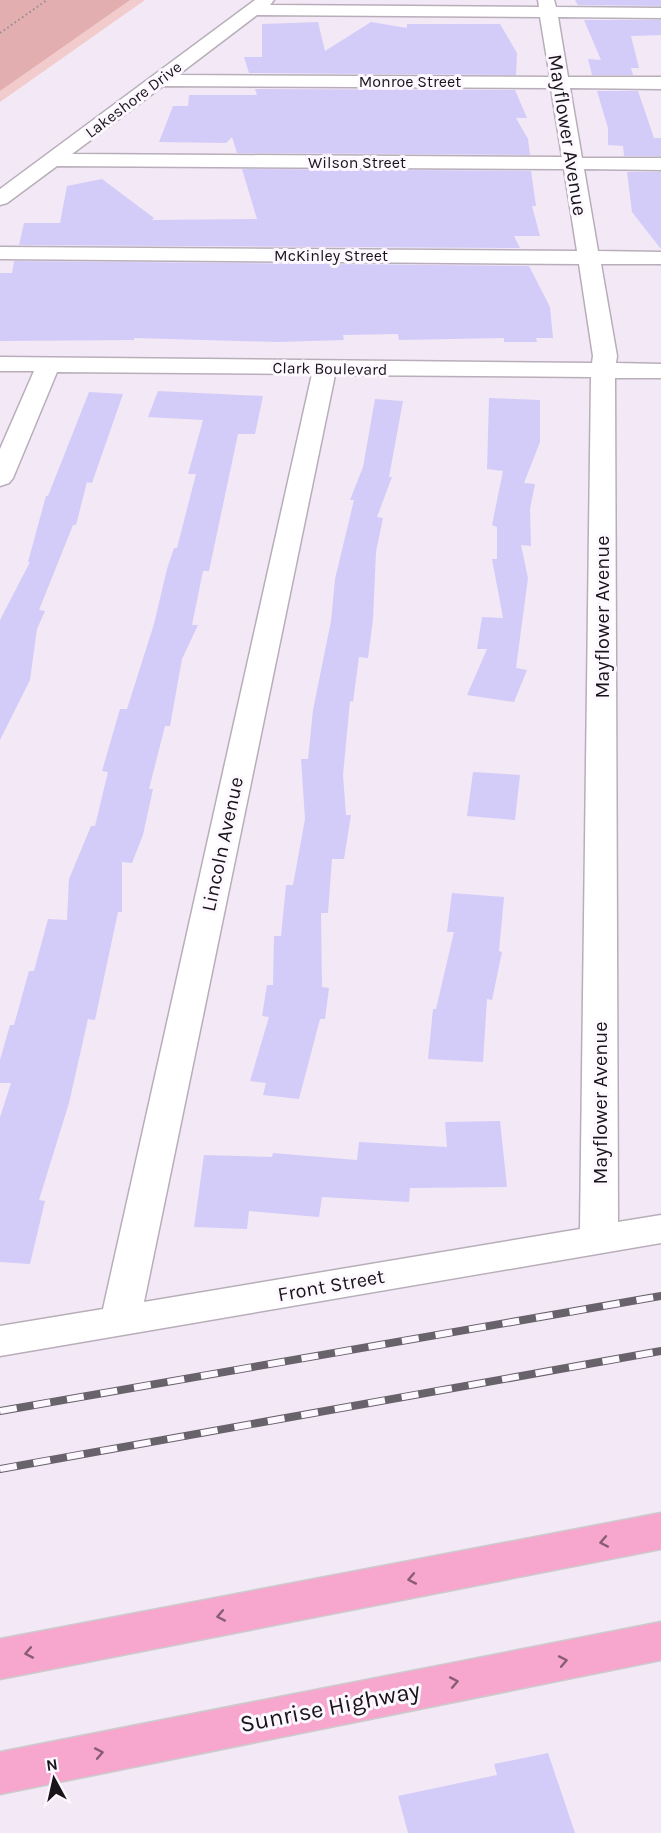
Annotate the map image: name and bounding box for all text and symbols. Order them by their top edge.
street label: Mayflower Avenue [543,53,592,217]
street label: Lakeshore Drive [81,57,185,142]
street label: Monroe Street [359,72,461,91]
street label: Wilson Street [308,153,406,172]
street label: McKinley Street [274,246,388,265]
street label: Clark Boulevard [272,358,388,379]
street label: Mayflower Avenue [591,535,614,699]
street label: Lincoln Avenue [197,775,248,913]
street label: Mayflower Avenue [589,1021,612,1185]
street label: Front Street [276,1265,387,1306]
one-way arrow [599,1535,609,1548]
one-way arrow [407,1572,417,1585]
one-way arrow [216,1609,226,1622]
one-way arrow [24,1646,34,1659]
one-way arrow [558,1655,568,1668]
street label: Sunrise Highway [238,1676,422,1738]
one-way arrow [449,1676,459,1689]
one-way arrow [93,1748,103,1761]
north arrow [24,1749,84,1809]
text: N [45,1754,59,1775]

